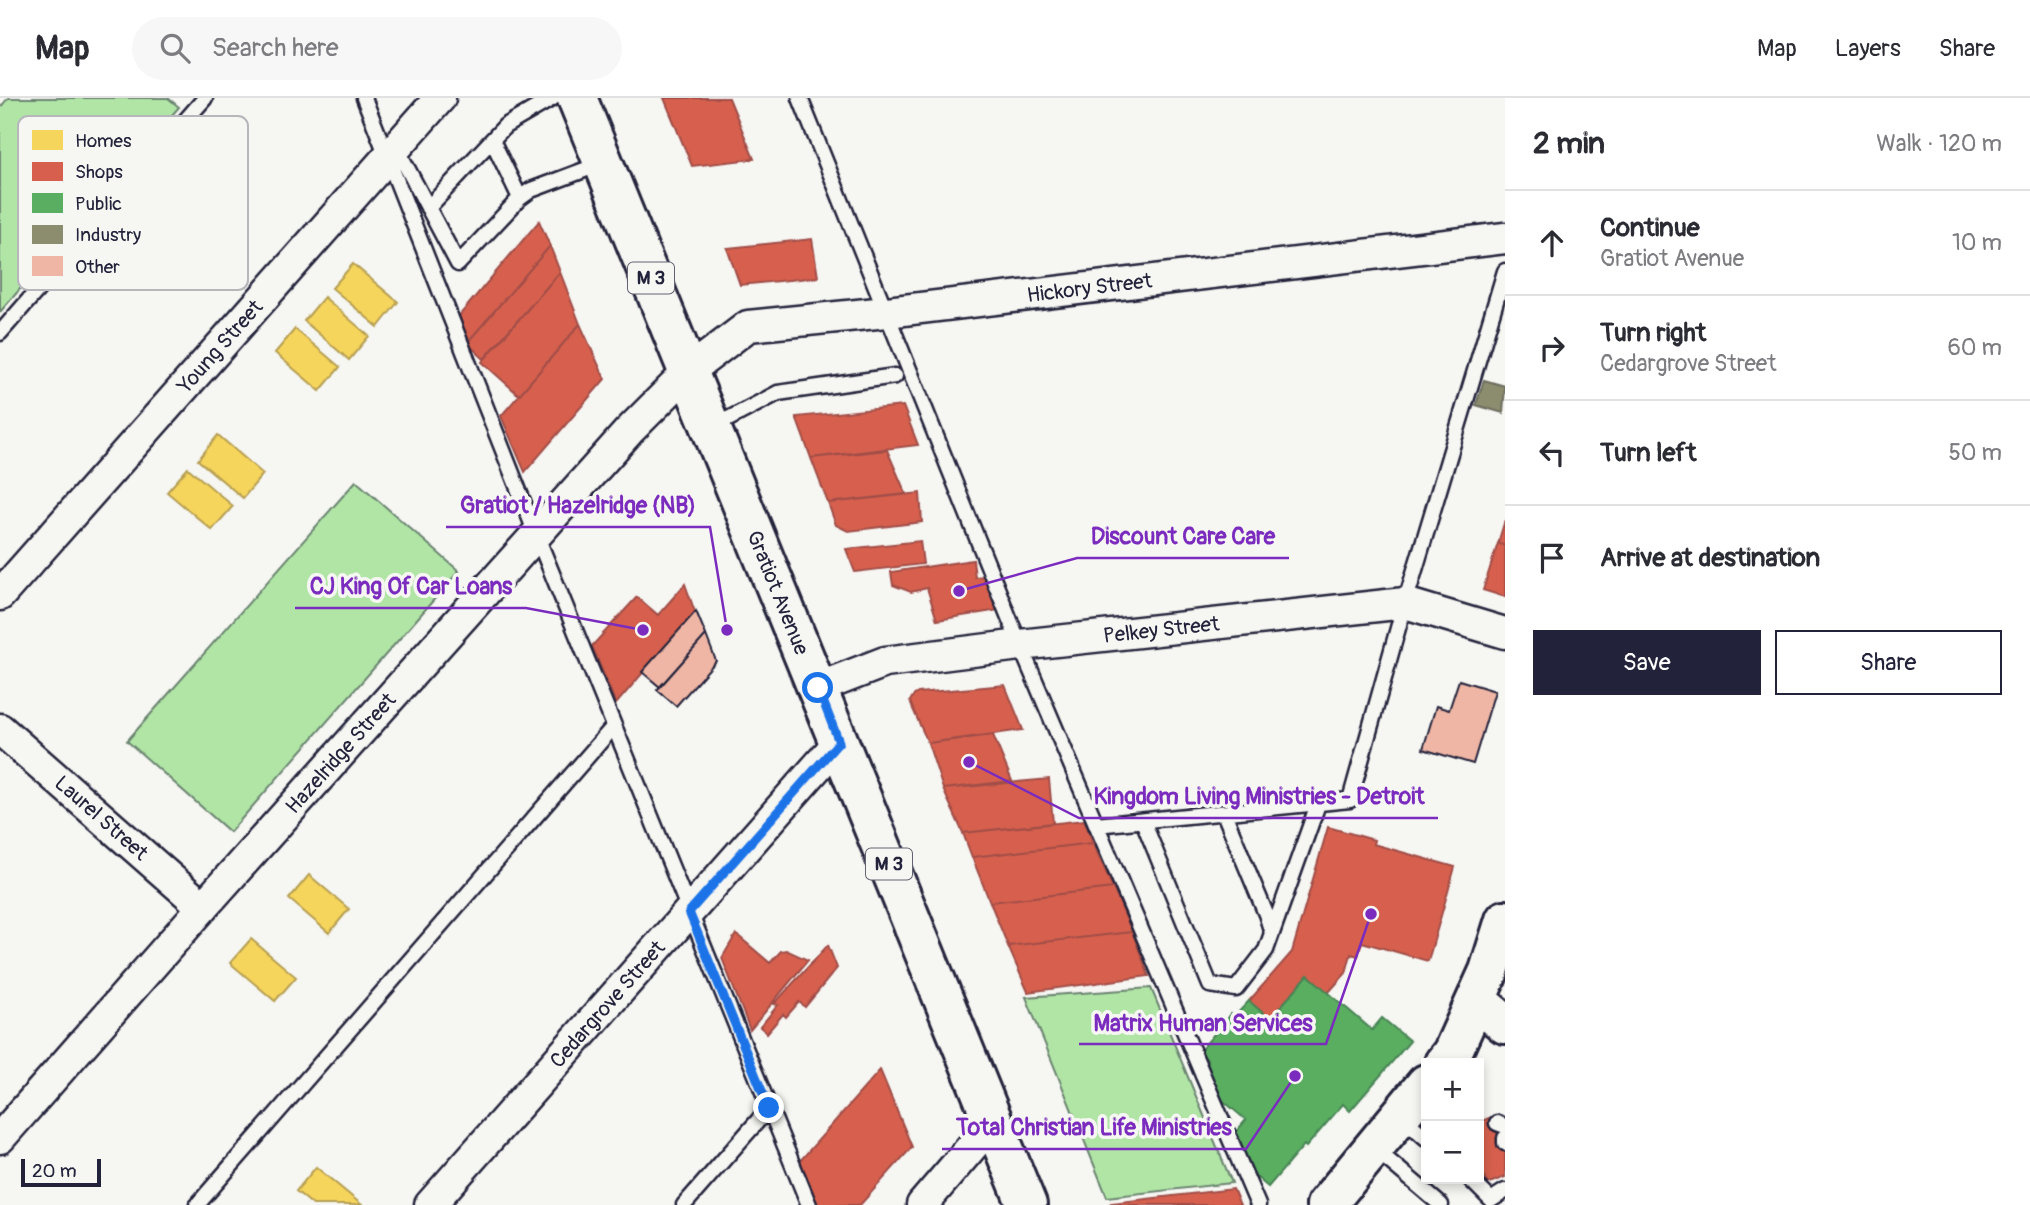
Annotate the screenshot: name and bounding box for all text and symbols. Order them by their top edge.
search box [132,17,622,80]
text: Map [35,28,90,69]
icon: search [156,29,194,67]
text: Search here [212,32,339,64]
text: Map [1757,34,1797,63]
text: Layers [1835,34,1901,63]
text: Share [1939,34,1995,63]
legend [18,116,248,290]
text: 2 min [1533,125,1605,162]
text: Homes [75,129,132,153]
text: Walk · 120 m [1876,129,2002,158]
text: Shops [75,160,123,184]
text: Public [75,192,122,216]
text: Continue [1600,212,1700,244]
text: Industry [75,223,141,247]
icon: ahead [1533,224,1571,262]
text: 10 m [1952,228,2002,257]
text: Gratiot Avenue [1600,244,1744,273]
text: Other [75,255,120,279]
road number: M 3 [628,262,674,294]
street label: Hickory Street [1025,267,1154,309]
street label: Young Street [171,294,269,400]
text: Turn right [1600,317,1706,349]
icon: right [1533,329,1571,367]
text: 60 m [1947,333,2002,362]
text: Cedargrove Street [1600,349,1776,378]
icon: left [1533,434,1571,472]
text: Turn left [1600,437,1696,469]
text: 50 m [1948,438,2002,467]
callout: Gratiot / Hazelridge (NB) [446,483,710,527]
text: Gratiot / Hazelridge (NB) [460,491,696,520]
callout: Discount Care Care [1077,514,1289,558]
text: Discount Care Care [1091,522,1276,551]
street label: Gratiot Avenue [741,527,816,659]
icon: arrive [1533,539,1571,577]
text: Arrive at destination [1600,542,1820,574]
callout: CJ King Of Car Loans [295,564,526,608]
text: CJ King Of Car Loans [310,572,513,601]
street label: Pelkey Street [1102,610,1221,649]
button: Save [1533,630,1761,695]
button: Share [1775,630,2002,695]
route start [802,672,833,703]
street label: Hazelridge Street [280,687,402,819]
street label: Laurel Street [49,770,154,867]
callout: Kingdom Living Ministries - Detroit [1079,774,1438,818]
text: Kingdom Living Ministries - Detroit [1093,782,1425,811]
road number: M 3 [866,848,912,880]
street label: Cedargrove Street [544,934,671,1073]
callout: Matrix Human Services [1079,1000,1326,1044]
text: Matrix Human Services [1093,1009,1313,1038]
map controls [1421,1058,1484,1184]
button: + [1421,1058,1484,1121]
route end [753,1092,784,1123]
callout: Total Christian Life Ministries [942,1105,1246,1149]
text: Total Christian Life Ministries [955,1113,1233,1142]
button: − [1421,1121,1484,1184]
scale bar [21,1156,102,1188]
text: 20 m [32,1159,77,1183]

